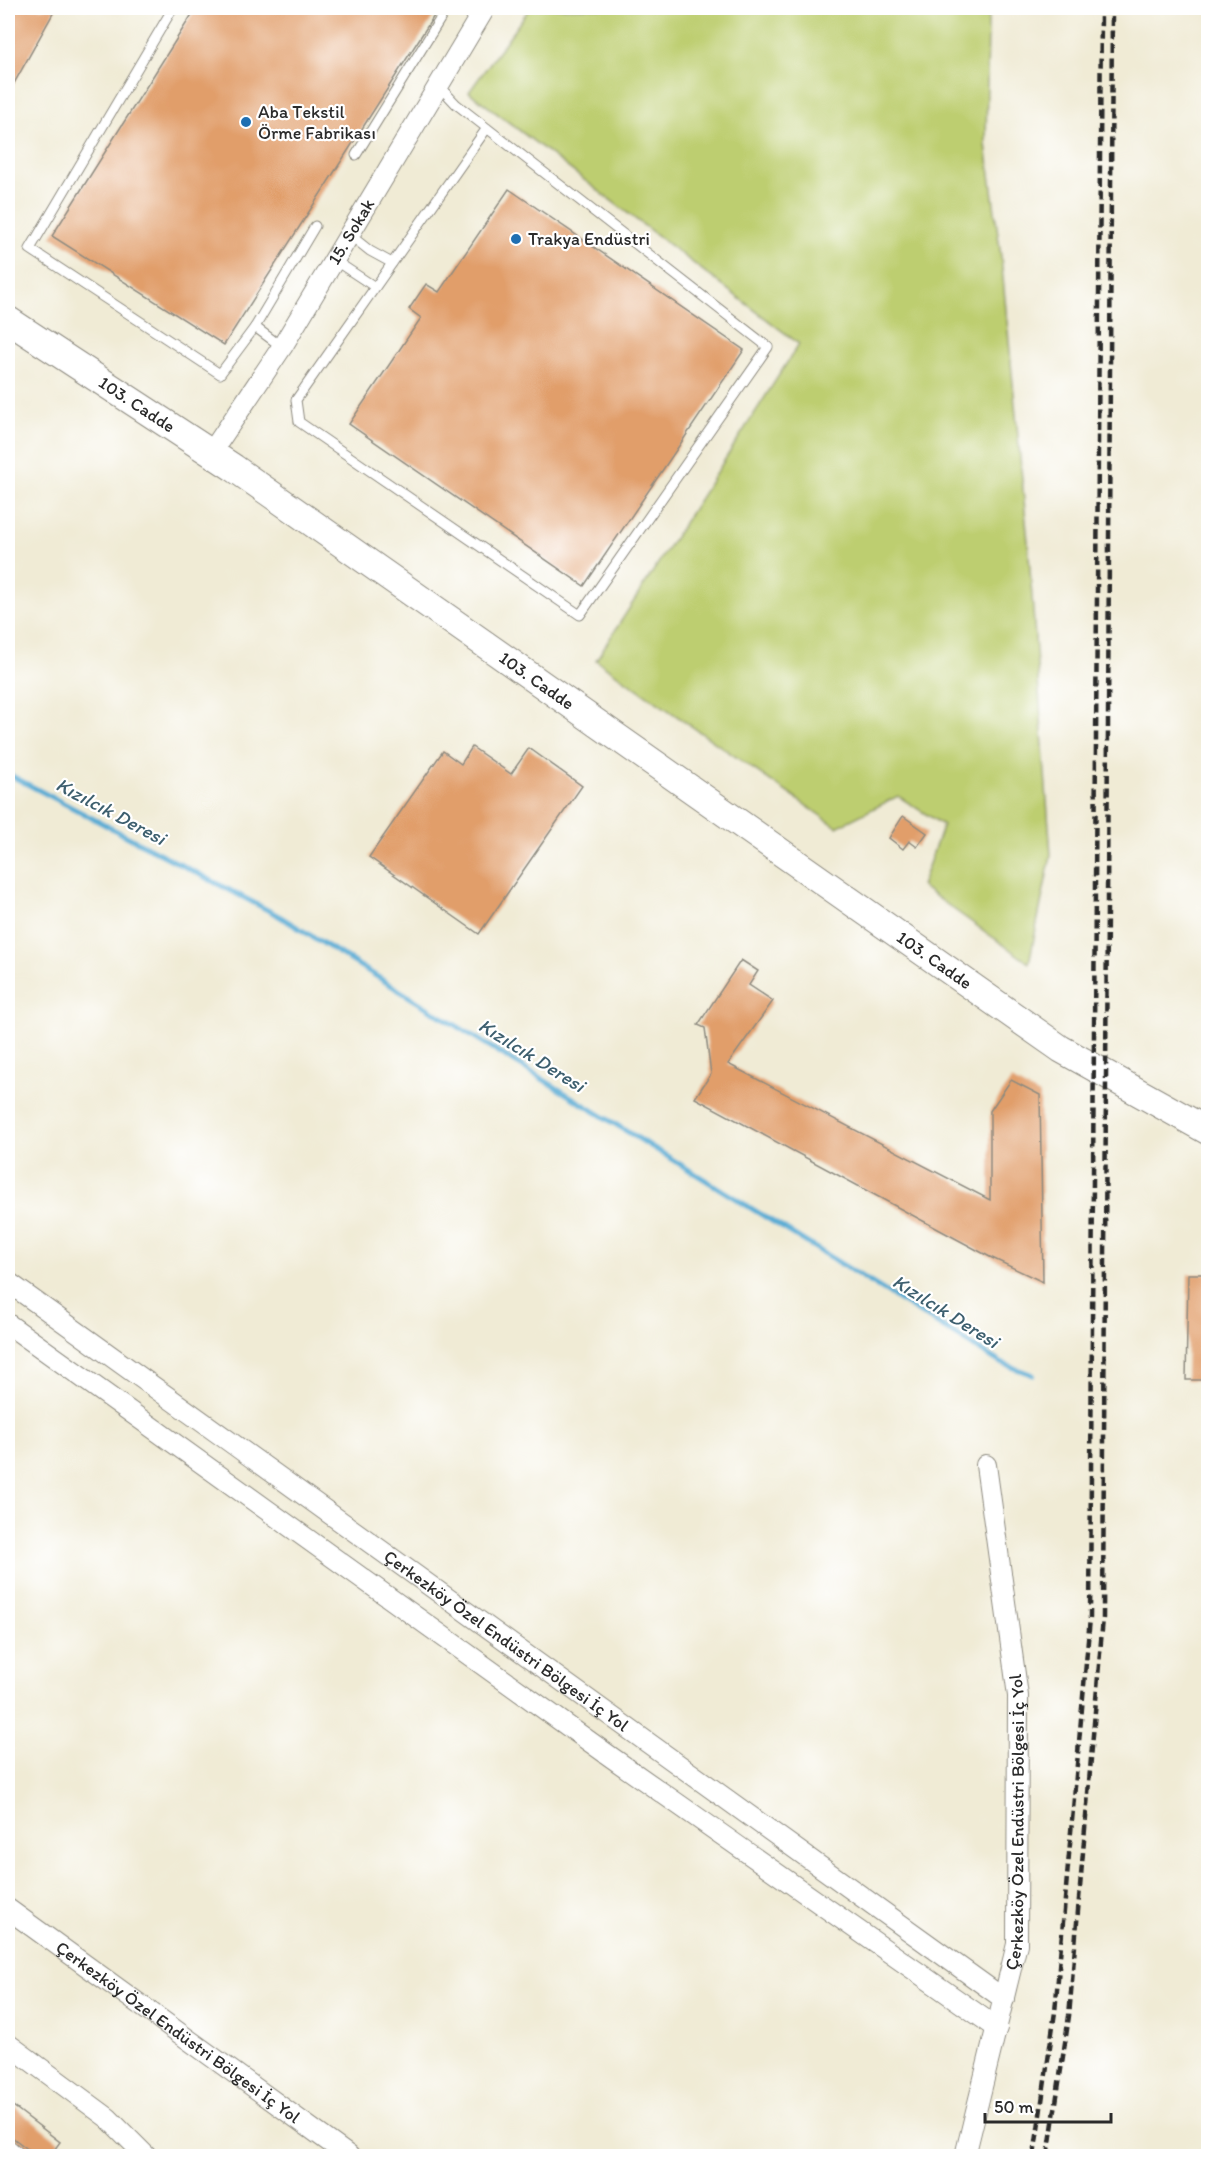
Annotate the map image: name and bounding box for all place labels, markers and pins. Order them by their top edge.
place label: Aba Tekstil Örme Fabrikası [258,101,376,144]
marker: Aba Tekstil Örme Fabrikası [239,115,253,129]
place label: Trakya Endüstri [528,228,650,250]
marker: Trakya Endüstri [509,232,523,246]

